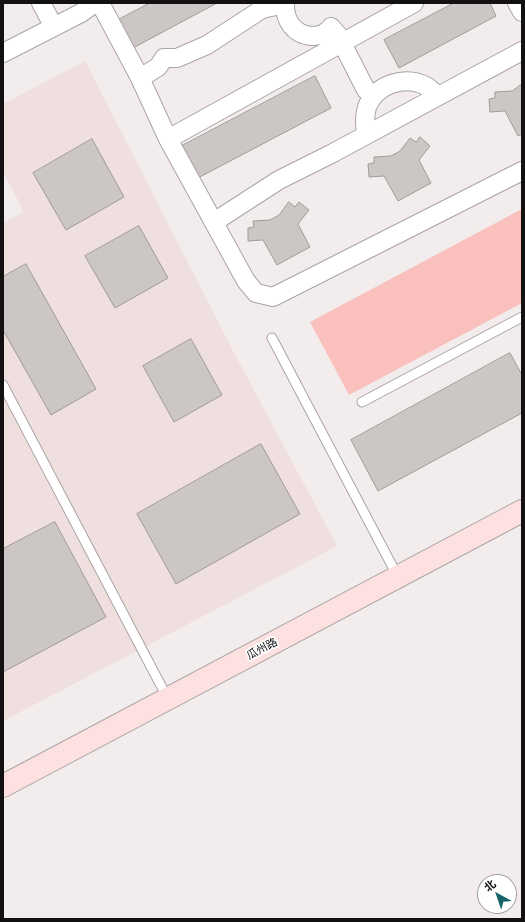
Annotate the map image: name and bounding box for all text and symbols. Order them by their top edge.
street label: 瓜州路 [244,635,280,663]
north arrow [477,874,517,914]
text: 北 [482,877,498,894]

